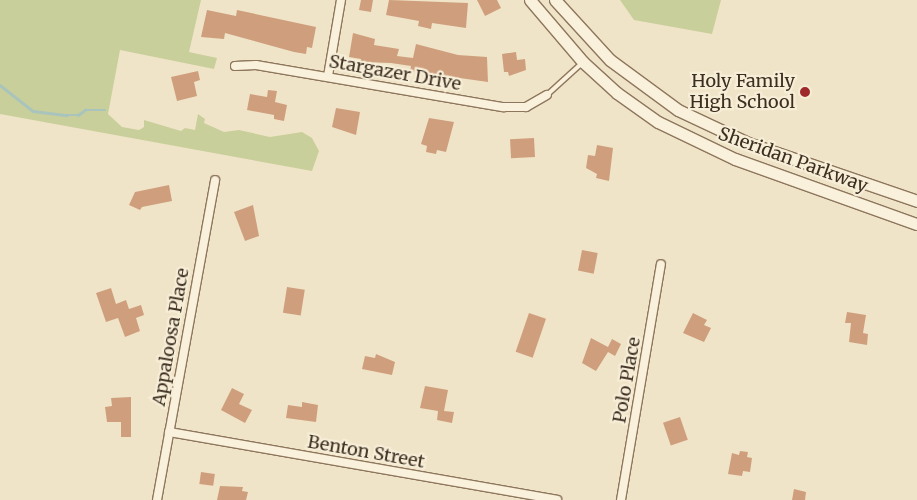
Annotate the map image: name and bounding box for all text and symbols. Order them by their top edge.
street label: Stargazer Drive [327,51,463,95]
place label: Holy Family High School [690,71,795,114]
marker: Holy Family High School [799,86,811,98]
street label: Sheridan Parkway [715,123,871,197]
street label: Appaloosa Place [148,266,194,408]
street label: Polo Place [609,335,645,425]
street label: Benton Street [306,431,426,473]

